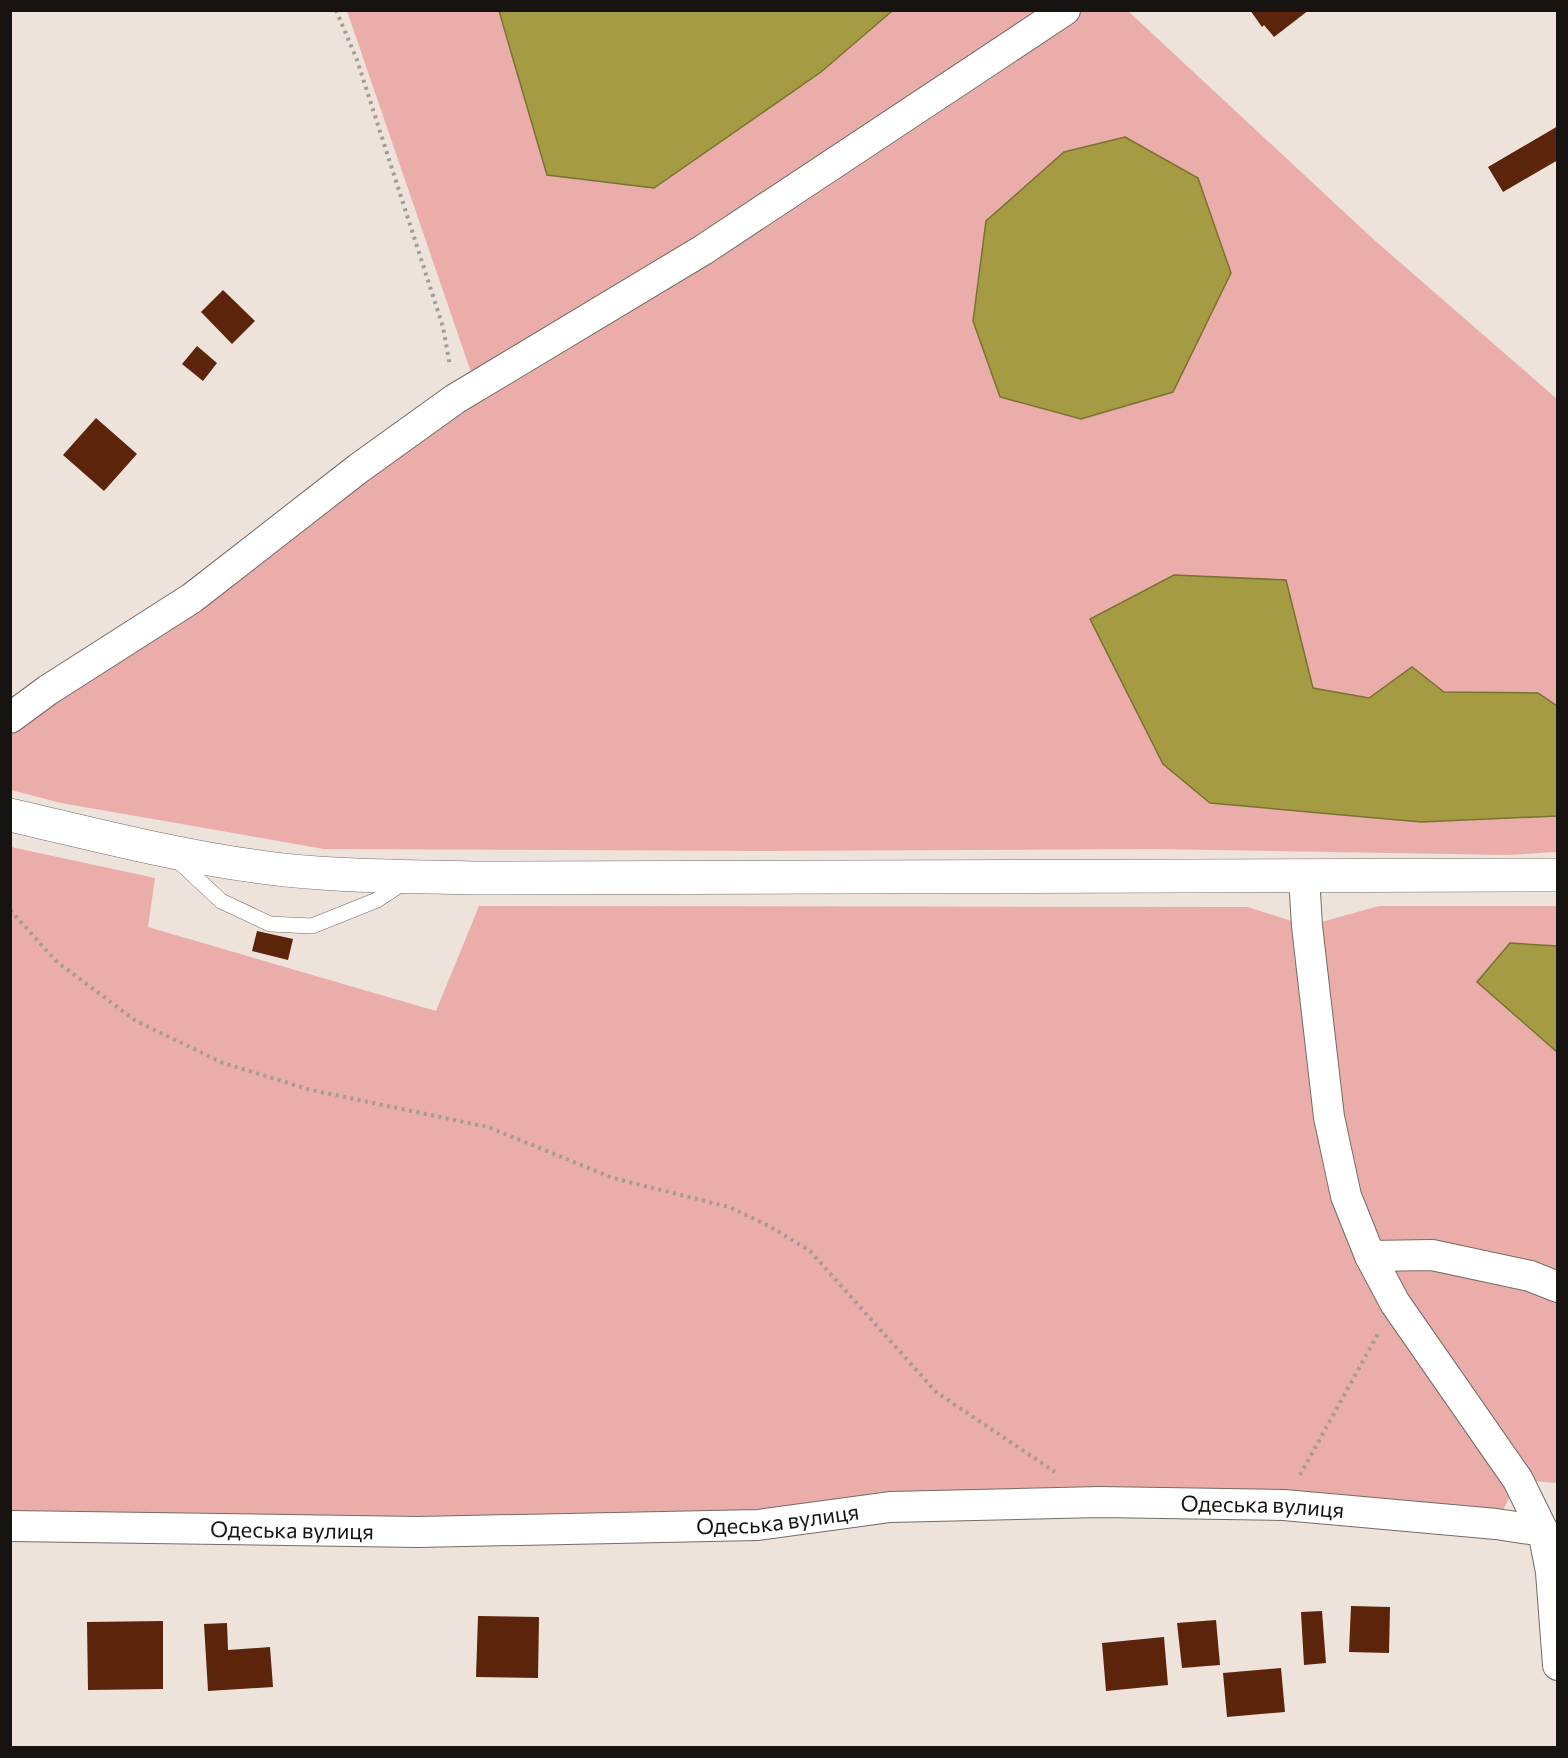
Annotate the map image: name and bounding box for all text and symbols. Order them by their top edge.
street label: Одеська вулиця [1180,1489,1345,1523]
street label: Одеська вулиця [696,1497,861,1539]
street label: Одеська вулиця [210,1515,374,1544]

